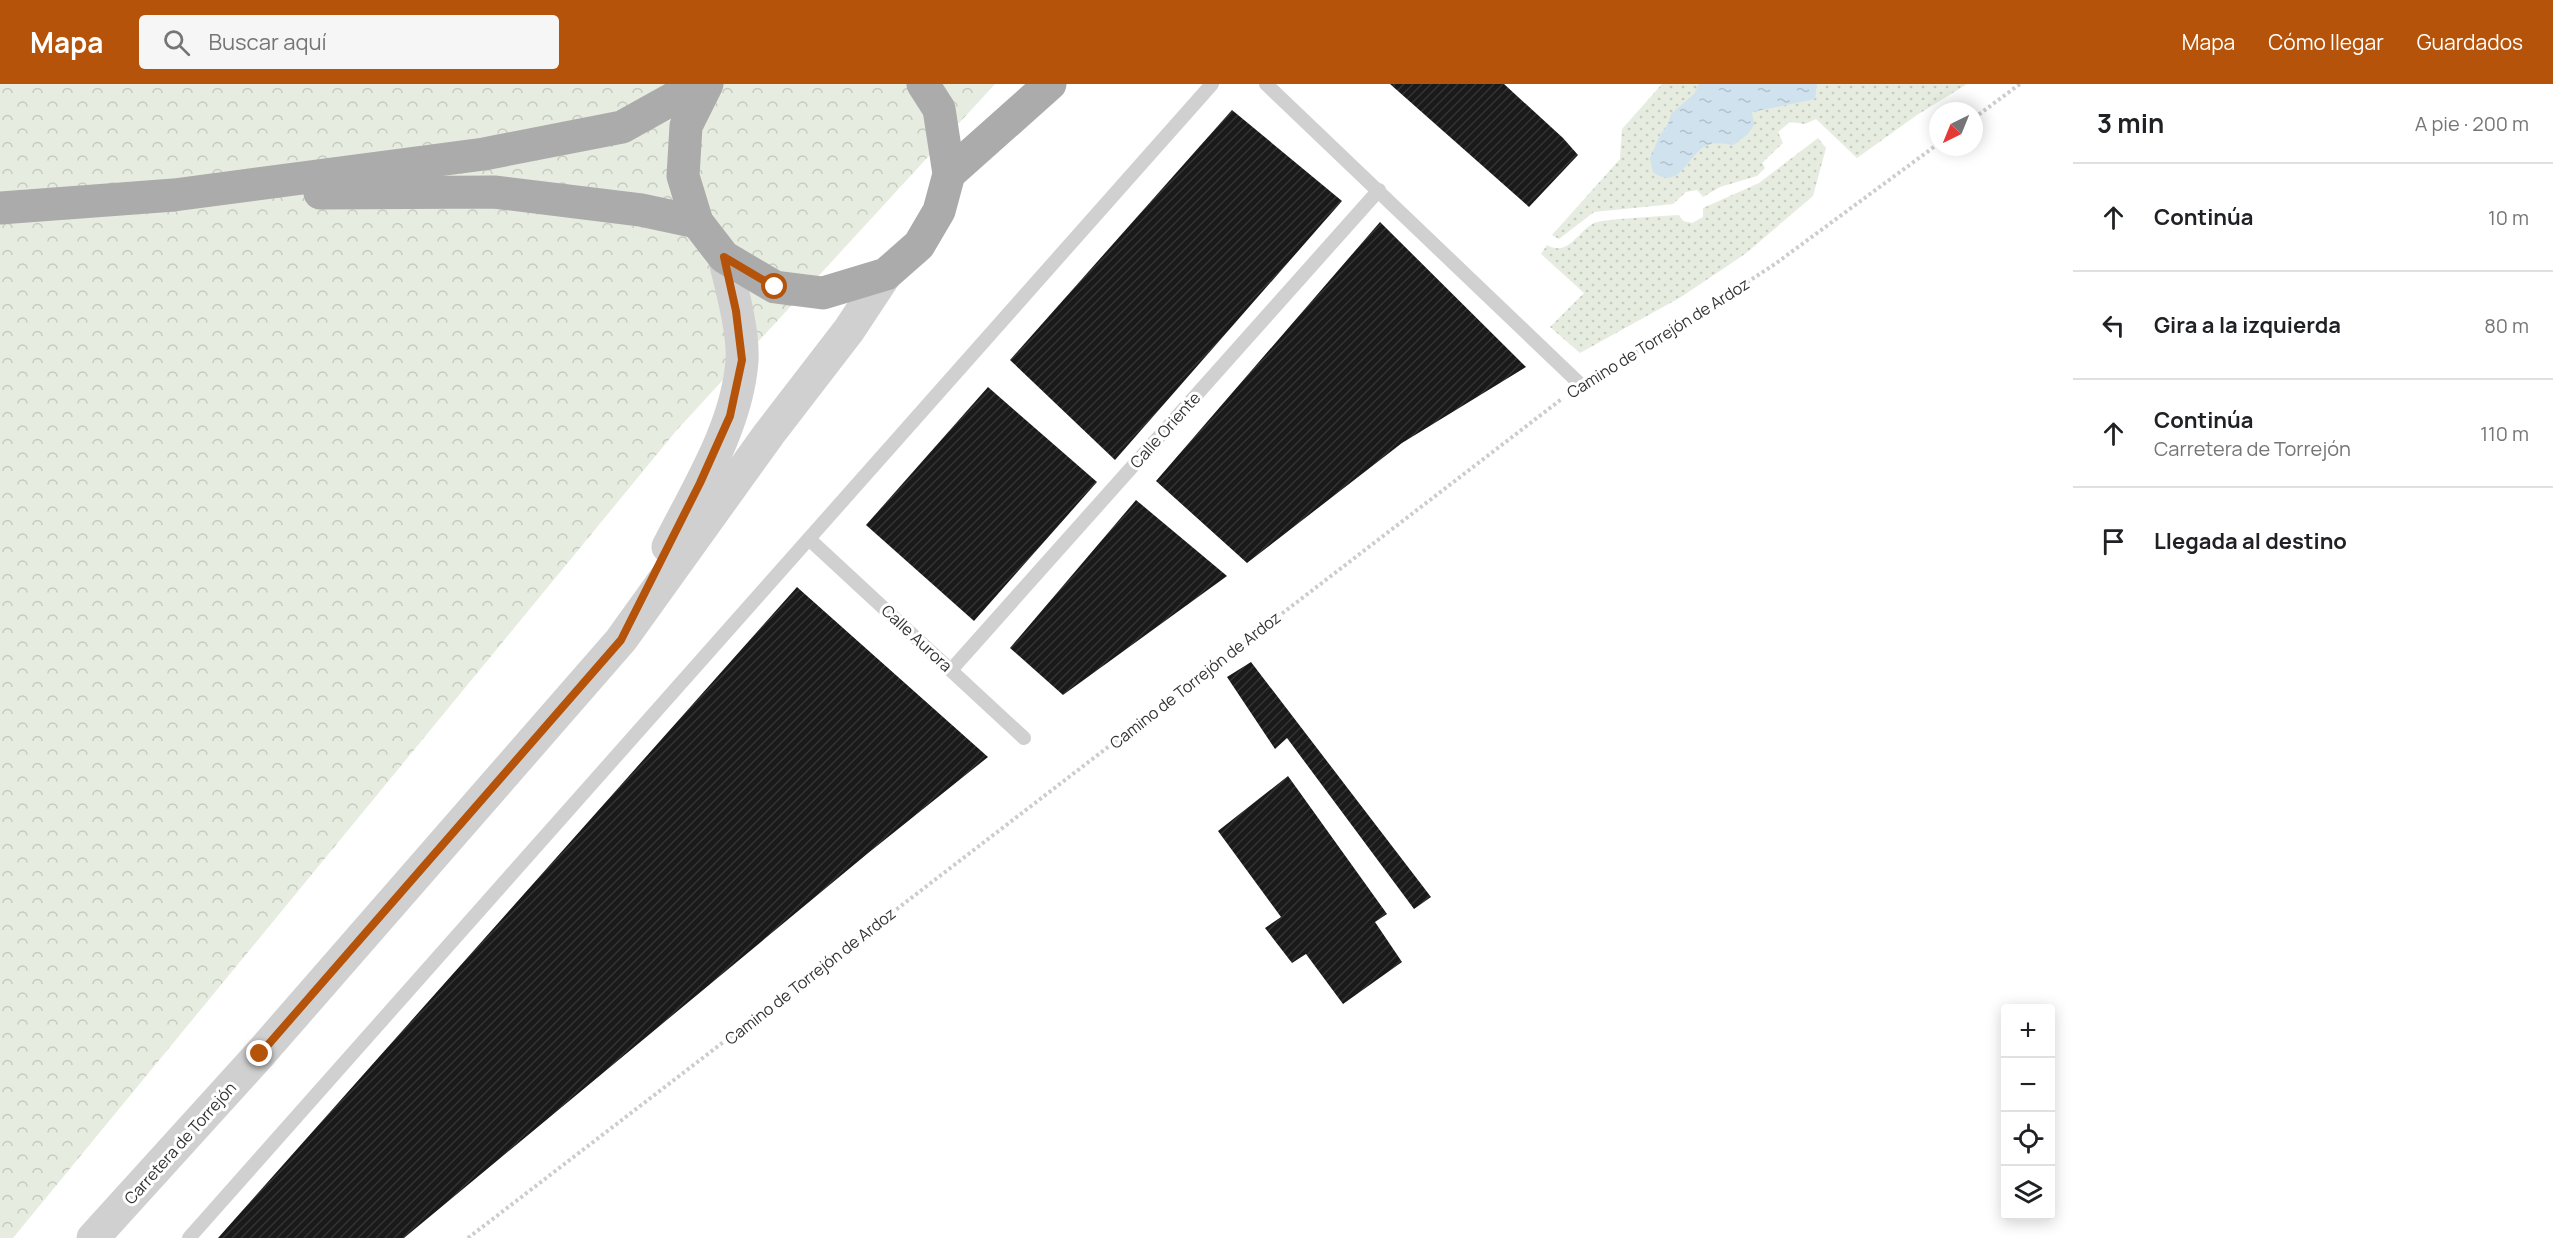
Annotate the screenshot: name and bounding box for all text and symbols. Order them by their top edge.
search box [139,15,559,69]
text: Mapa [30,23,103,61]
icon: search [160,26,193,59]
text: Buscar aquí [208,27,327,57]
text: Mapa [2182,28,2235,56]
text: Cómo llegar [2268,28,2384,56]
text: Guardados [2417,28,2523,56]
north arrow [1929,102,1983,156]
text: 3 min [2097,105,2164,141]
text: A pie · 200 m [2415,110,2529,137]
icon: ahead [2097,201,2130,234]
text: Continúa [2154,202,2254,232]
text: 10 m [2488,204,2529,231]
route start [761,273,787,299]
street label: Camino de Torrejón de Ardoz [1563,273,1753,403]
icon: left [2097,309,2130,342]
text: Gira a la izquierda [2154,310,2341,340]
text: 80 m [2484,312,2529,339]
street label: Calle Oriente [1125,387,1205,473]
text: Continúa [2154,405,2254,435]
icon: ahead [2097,417,2130,450]
text: 110 m [2480,420,2529,447]
text: Carretera de Torrejón [2154,435,2351,462]
icon: arrive [2097,525,2130,558]
text: Llegada al destino [2154,526,2347,556]
street label: Calle Aurora [877,599,957,677]
street label: Camino de Torrejón de Ardoz [1105,606,1285,754]
street label: Camino de Torrejón de Ardoz [720,902,900,1050]
map controls [2001,1004,2055,1220]
button: + [2001,1004,2055,1058]
route end [246,1040,272,1066]
button: − [2001,1058,2055,1112]
street label: Carretera de Torrejón [119,1077,241,1209]
button: locate [2001,1112,2055,1166]
button: layers [2001,1166,2055,1220]

